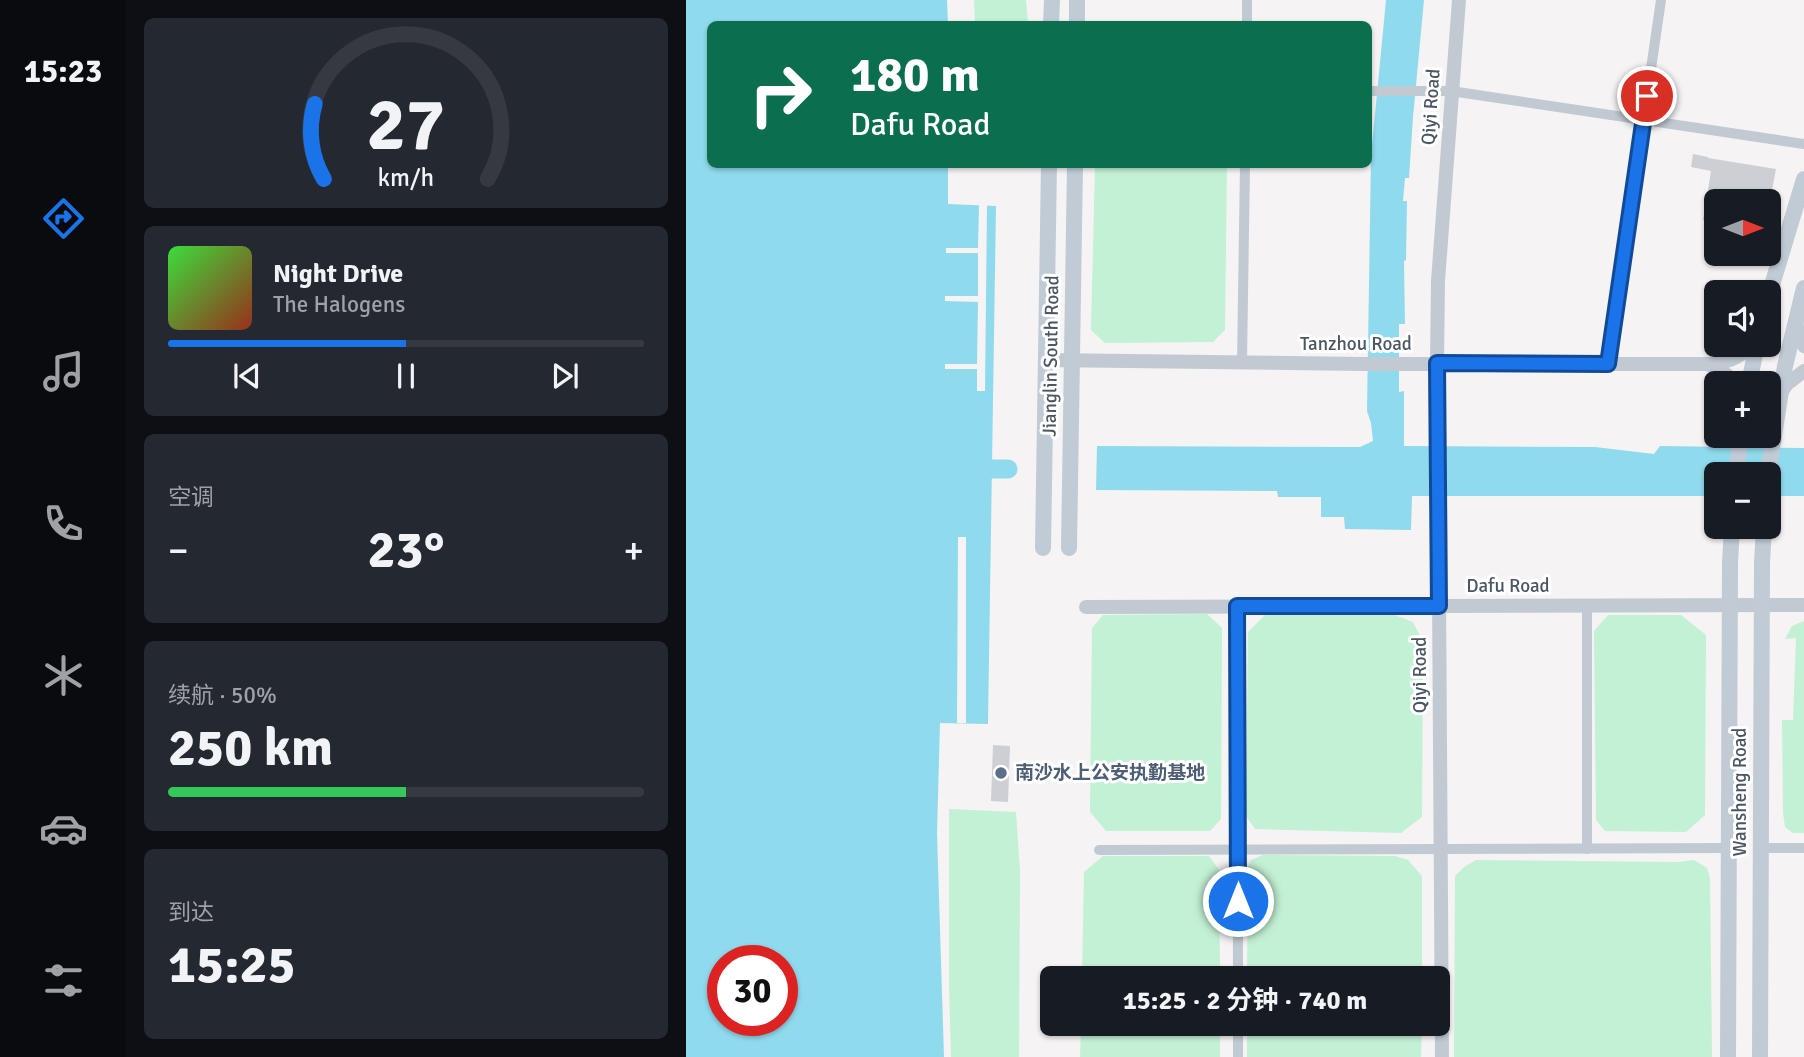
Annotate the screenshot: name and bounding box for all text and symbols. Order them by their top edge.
text: 180 m [850,45,980,105]
icon: right [735,49,826,140]
text: 15:23 [24,52,102,91]
pin [1617,66,1677,126]
street label: Qiyi Road [1416,68,1446,146]
icon: arrive [1628,77,1666,115]
text: 27 [367,81,445,170]
text: Dafu Road [850,105,990,144]
text: km/h [378,162,434,193]
north arrow [1704,189,1782,266]
map controls [1704,189,1781,539]
icon: directions [39,194,88,243]
text: Night Drive [273,258,403,290]
street label: Jianglin South Road [1038,275,1064,437]
button: sound [1704,280,1781,357]
text: The Halogens [273,290,405,319]
street label: Tanzhou Road [1300,332,1412,356]
icon: music [39,347,88,396]
icon: previous [228,357,266,395]
icon: pause [387,357,425,395]
icon: next [546,357,584,395]
button: + [1704,371,1781,448]
button: − [1704,462,1781,539]
text: 空调 [168,483,214,512]
icon: phone [39,499,88,548]
text: 23° [368,518,444,582]
text: − [168,527,189,574]
text: + [623,527,644,574]
street label: Dafu Road [1466,574,1550,598]
street label: Qiyi Road [1408,637,1432,713]
icon: climate [39,651,88,700]
text: 续航 · 50% [168,681,277,710]
text: 250 km [168,716,333,780]
street label: Wansheng Road [1728,728,1752,856]
place label: 南沙水上公安执勤基地 [1015,761,1205,785]
marker: 南沙水上公安执勤基地 [993,765,1009,781]
icon: car [39,804,88,853]
position arrow [1201,864,1275,938]
text: 到达 [168,898,214,927]
text: 15:25 [168,933,296,997]
speed limit sign: 30 [707,945,798,1036]
icon: filters [39,956,88,1005]
text: 15:25 · 2 分钟 · 740 m [1123,985,1367,1017]

